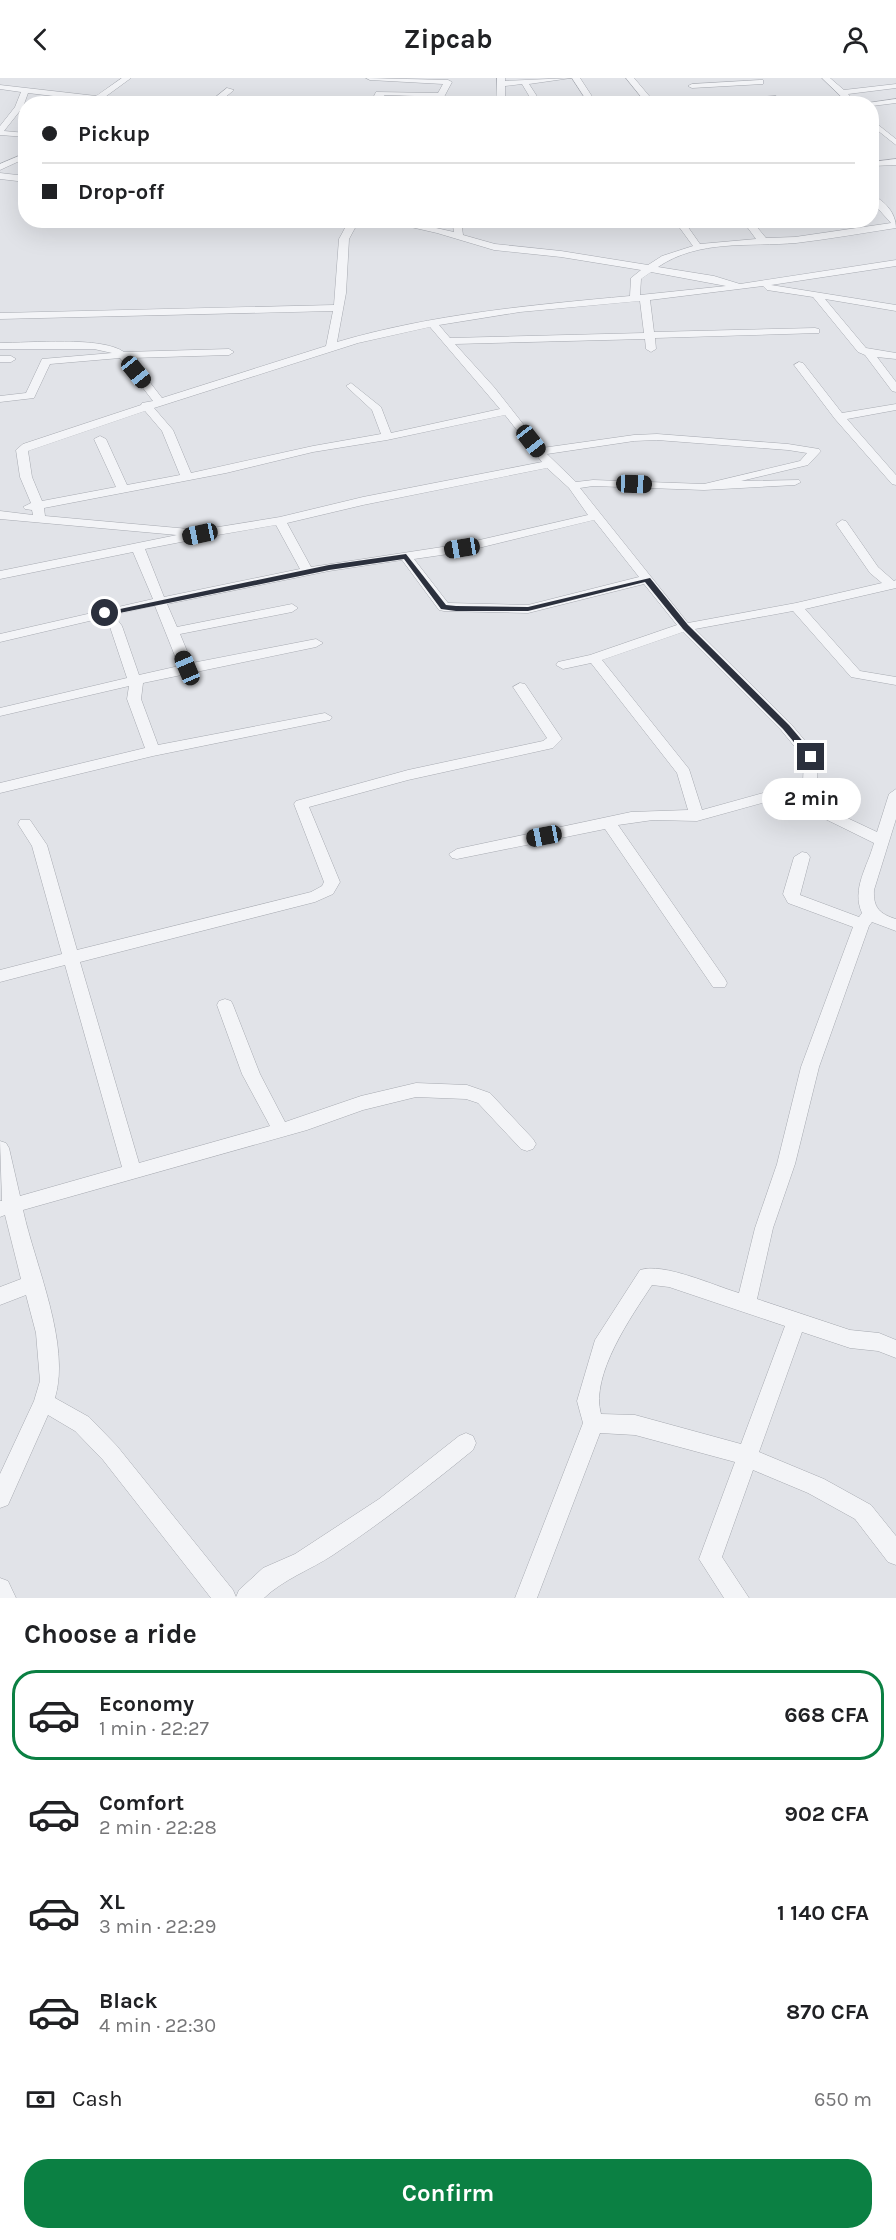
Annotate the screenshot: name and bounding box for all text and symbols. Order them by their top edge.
icon: back [24,23,57,56]
text: Zipcab [404,23,492,55]
icon: person [839,23,872,56]
text: Pickup [78,121,150,147]
text: Drop-off [78,179,164,205]
car [118,352,154,392]
car [513,421,549,461]
car [616,474,652,494]
car [181,521,219,547]
car [443,536,481,560]
route start [91,599,118,626]
car [172,648,202,688]
route end [797,743,824,770]
callout: 2 min [762,778,860,820]
text: 2 min [784,787,839,810]
car [525,824,563,848]
text: Choose a ride [24,1618,197,1650]
icon: car [27,1688,81,1742]
text: Economy [99,1691,194,1717]
text: 668 CFA [784,1702,869,1728]
text: 1 min · 22:27 [99,1717,209,1740]
icon: car [27,1787,81,1841]
text: Comfort [99,1790,184,1816]
text: 902 CFA [784,1801,869,1827]
text: 2 min · 22:28 [99,1816,217,1839]
icon: car [27,1886,81,1940]
text: XL [99,1889,125,1915]
text: 1 140 CFA [777,1900,869,1926]
text: 3 min · 22:29 [99,1915,216,1938]
icon: car [27,1985,81,2039]
text: Black [99,1988,158,2014]
text: 870 CFA [786,1999,869,2025]
text: 4 min · 22:30 [99,2014,216,2037]
icon: cash [24,2083,57,2116]
text: Cash [72,2086,122,2112]
text: 650 m [814,2088,872,2111]
button: Confirm [24,2159,872,2228]

